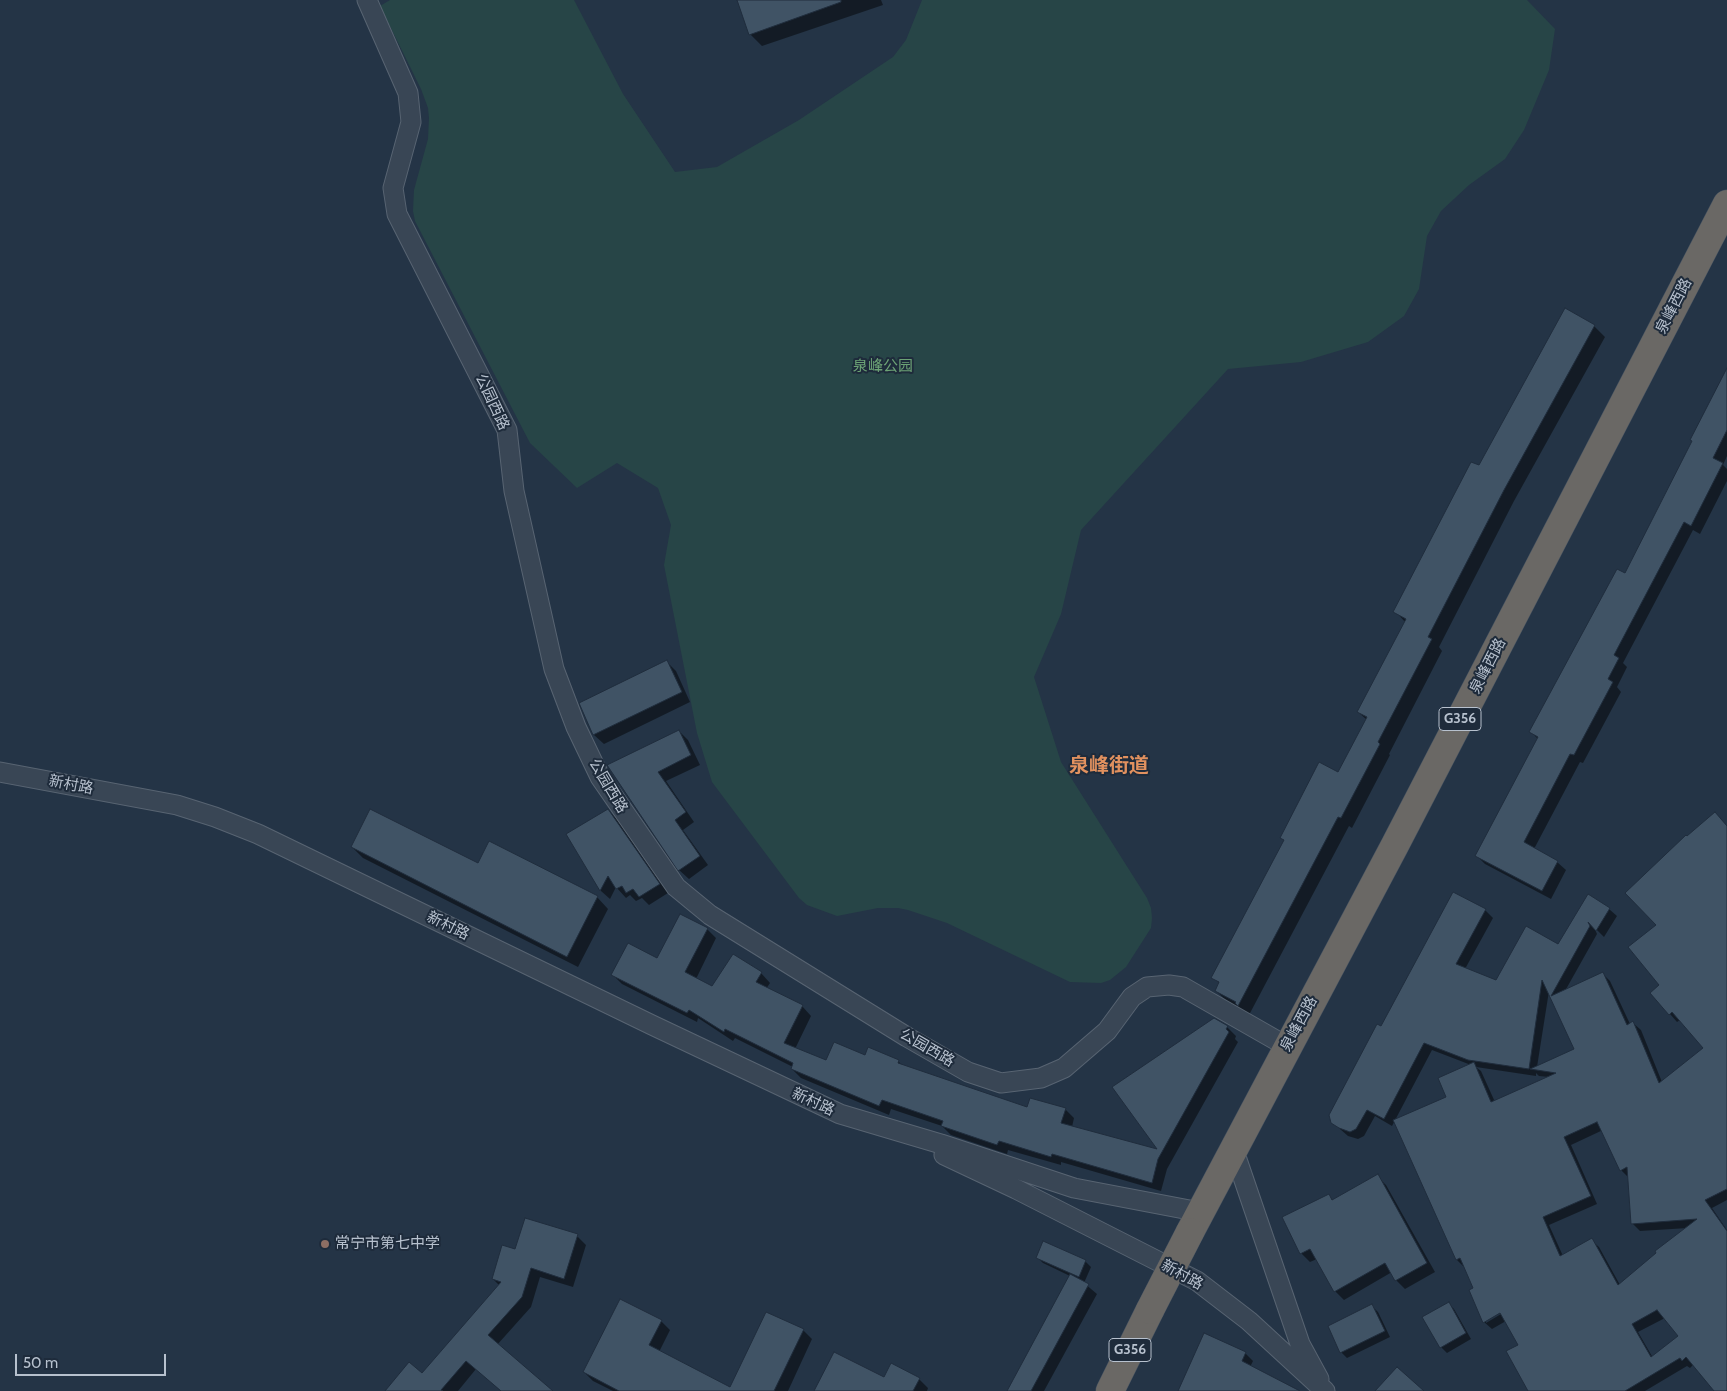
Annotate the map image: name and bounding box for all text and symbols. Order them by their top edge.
street label: 泉峰西路 [1652,275,1696,337]
park label: 泉峰公园 [853,358,913,376]
street label: 公园西路 [471,371,513,433]
street label: 泉峰西路 [1466,635,1510,697]
road number: G356 [1439,708,1481,731]
district label: 泉峰街道 [1069,754,1149,778]
street label: 公园西路 [585,756,631,816]
street label: 新村路 [47,772,95,798]
street label: 新村路 [424,908,472,944]
street label: 泉峰西路 [1277,993,1321,1055]
street label: 公园西路 [897,1025,957,1071]
street label: 新村路 [789,1084,837,1120]
place label: 常宁市第七中学 [335,1235,440,1253]
marker: 常宁市第七中学 [319,1238,331,1250]
street label: 新村路 [1158,1256,1206,1294]
road number: G356 [1109,1338,1151,1362]
scale bar [18,1344,169,1376]
text: 50 m [23,1354,58,1372]

